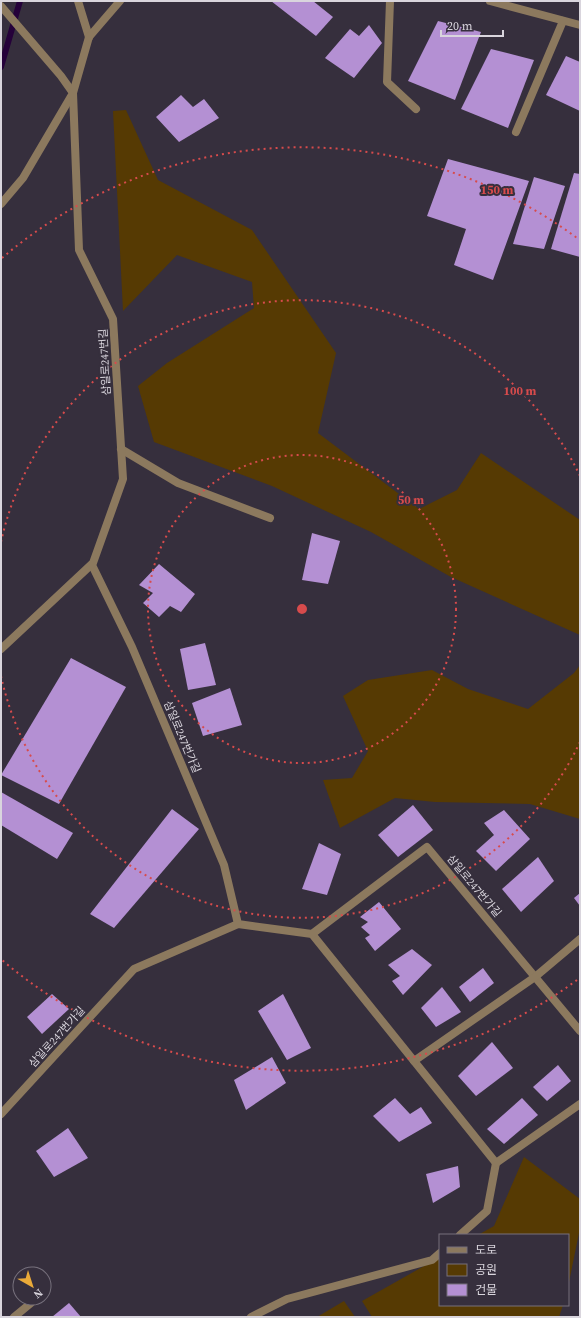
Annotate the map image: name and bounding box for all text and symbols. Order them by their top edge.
scale bar [441,12,503,38]
text: 20 m [447,18,473,34]
text: 150 m [481,182,514,198]
street label: 삼일로247번길 [96,328,114,396]
text: 100 m [504,383,537,399]
text: 50 m [398,492,424,508]
centre of rings [295,602,309,616]
street label: 삼일로247번가길 [160,699,204,775]
street label: 삼일로247번가길 [443,852,505,920]
street label: 삼일로247번가길 [26,1003,88,1071]
legend [439,1234,569,1306]
text: 도로 [475,1242,497,1258]
text: 공원 [475,1262,497,1278]
north arrow [12,1266,52,1306]
text: 건물 [475,1282,497,1298]
text: N [30,1285,46,1302]

